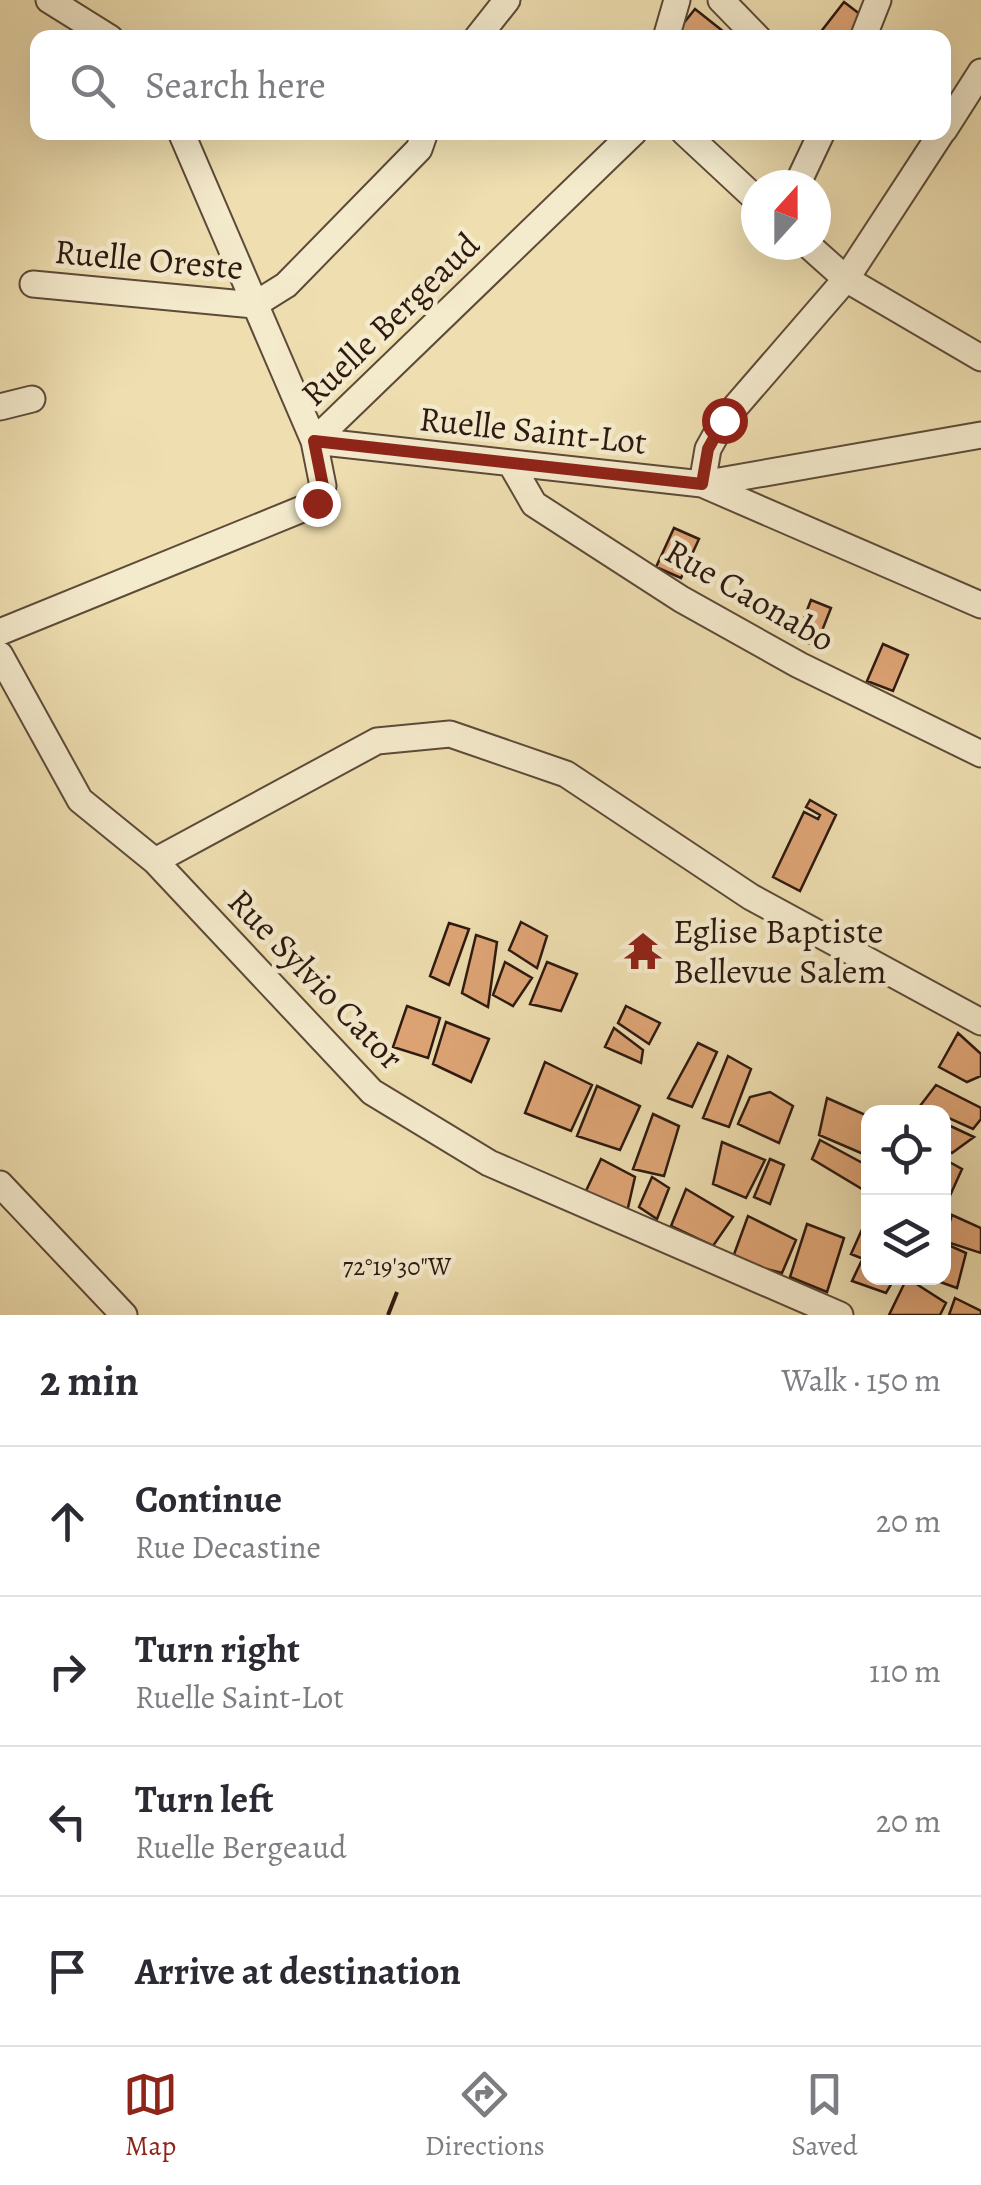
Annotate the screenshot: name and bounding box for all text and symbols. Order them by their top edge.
search box [30,30,951,140]
icon: search [65,58,120,113]
text: Search here [145,59,326,111]
north arrow [741,170,831,260]
street label: Ruelle Bergeaud [290,221,490,417]
street label: Ruelle Oreste [53,227,245,291]
street label: Ruelle Saint-Lot [417,394,649,466]
route start [702,398,748,444]
route end [295,481,341,527]
street label: Rue Caonabo [656,527,844,663]
street label: Rue Sylvio Cator [217,878,415,1080]
place label: Eglise Baptiste Bellevue Salem [673,907,887,995]
temple icon: Eglise Baptiste Bellevue Salem [622,930,664,972]
map controls [861,1105,951,1285]
button: locate [861,1105,951,1195]
button: layers [861,1195,951,1285]
text: 72°19'30"W [343,1250,452,1284]
text: 2 min [40,1352,139,1409]
text: Walk · 150 m [781,1358,941,1402]
text: Continue [135,1473,282,1525]
icon: ahead [40,1494,95,1549]
text: 20 m [876,1499,941,1543]
text: Rue Decastine [135,1525,321,1569]
text: Turn right [135,1623,300,1675]
icon: right [40,1644,95,1699]
text: 110 m [869,1649,941,1693]
text: Ruelle Saint-Lot [135,1675,344,1719]
text: Turn left [135,1773,274,1825]
icon: left [40,1794,95,1849]
text: 20 m [876,1799,941,1843]
text: Ruelle Bergeaud [135,1825,347,1869]
icon: arrive [40,1944,95,1999]
text: Arrive at destination [135,1945,461,1997]
tab: Map [123,2067,178,2165]
tab: Directions [425,2067,545,2165]
tab: Saved [791,2067,858,2165]

